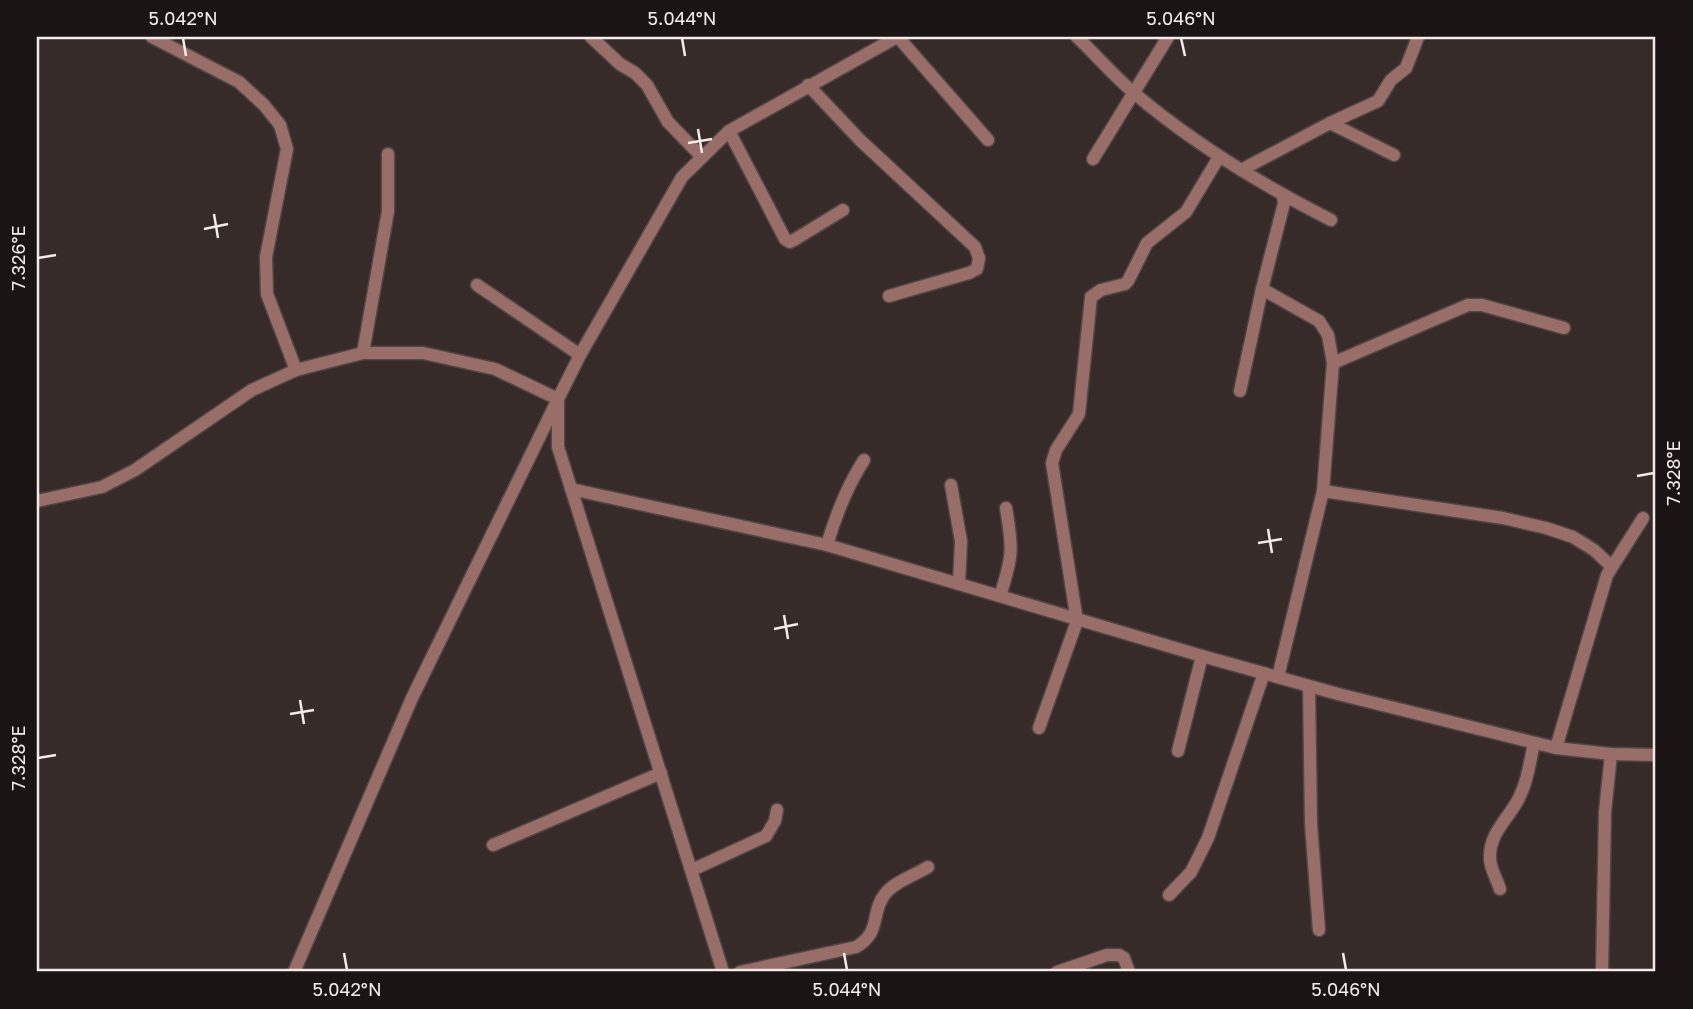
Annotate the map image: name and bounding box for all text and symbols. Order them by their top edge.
text: 5.042°N [148,7,218,29]
text: 5.044°N [648,7,716,29]
text: 5.046°N [1146,7,1216,29]
text: 7.326°E [7,226,29,290]
text: 7.328°E [1662,441,1684,505]
text: 7.328°E [7,726,29,790]
text: 5.042°N [312,978,382,1000]
text: 5.044°N [813,978,881,1000]
text: 5.046°N [1311,978,1381,1000]

